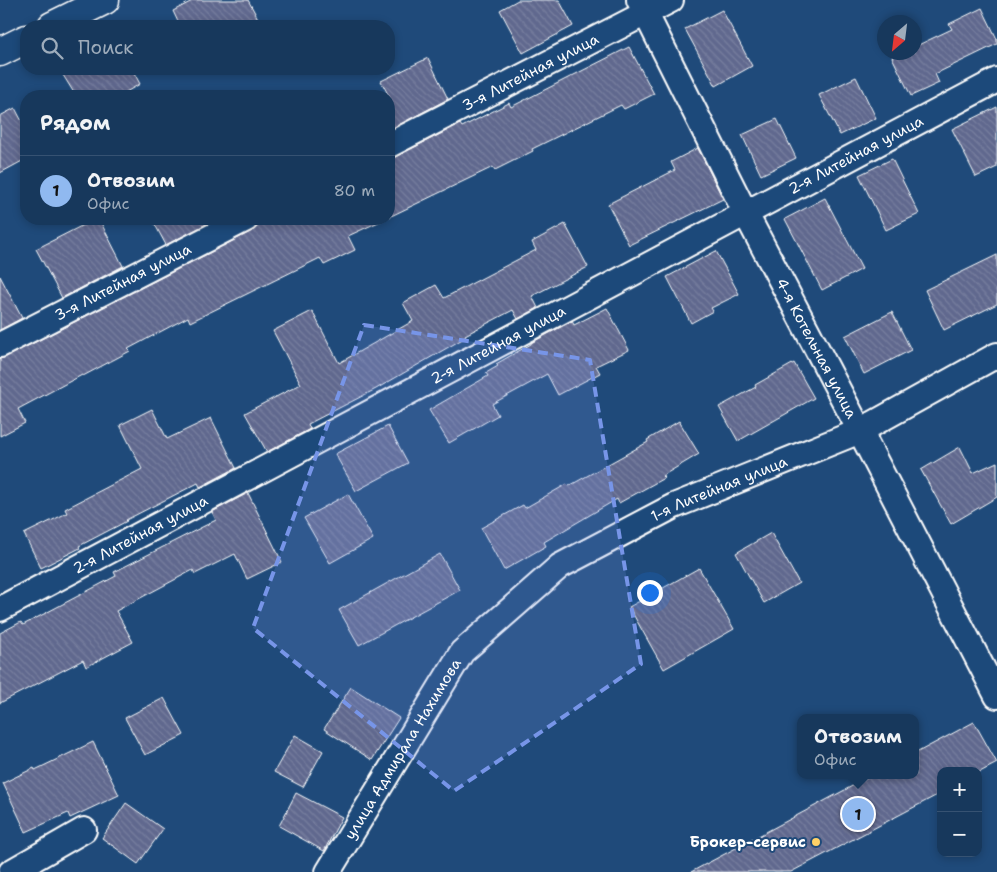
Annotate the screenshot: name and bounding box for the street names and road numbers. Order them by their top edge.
street label: 3-я Литейная улица [459,29,603,116]
street label: 2-я Литейная улица [785,111,928,199]
street label: 3-я Литейная улица [51,238,195,325]
street label: 4-я Котельная улица [771,275,862,423]
street label: 2-я Литейная улица [427,300,570,389]
street label: 1-я Литейная улица [647,451,791,527]
street label: 2-я Литейная улица [69,490,212,578]
street label: улица Адмирала Нахимова [340,654,466,843]

